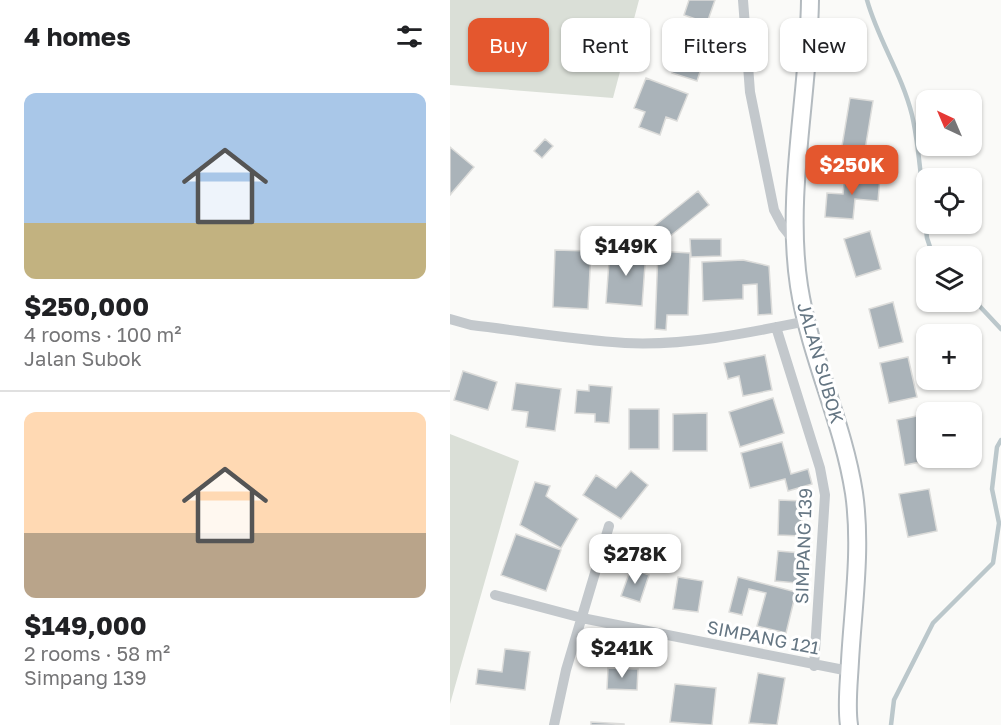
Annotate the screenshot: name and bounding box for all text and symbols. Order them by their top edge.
chip: Buy [468,18,549,72]
chip: Rent [561,18,650,72]
chip: Filters [662,18,768,72]
chip: New [780,18,867,72]
icon: filters [393,20,426,53]
text: 4 homes [24,21,131,52]
north arrow [916,90,982,156]
map controls [916,90,982,468]
icon: home [171,132,279,240]
pin: $250K [810,145,894,196]
text: $250K [819,152,885,176]
button: locate [916,168,982,234]
pin: $149K [584,226,668,277]
text: $149K [594,233,658,257]
button: layers [916,246,982,312]
text: $250,000 [24,291,149,322]
street label: JALAN SUBOK [793,300,849,426]
text: 4 rooms · 100 m² [24,322,182,346]
button: + [916,324,982,390]
text: Jalan Subok [24,346,142,370]
button: − [916,402,982,468]
icon: home [171,451,279,559]
street label: SIMPANG 139 [790,488,816,604]
pin: $278K [593,534,677,585]
text: $278K [603,541,667,565]
text: $149,000 [24,610,147,641]
street label: SIMPANG 121 [705,615,821,659]
pin: $241K [580,628,664,679]
text: $241K [591,635,653,659]
text: 2 rooms · 58 m² [24,641,170,665]
text: Simpang 139 [24,665,147,689]

